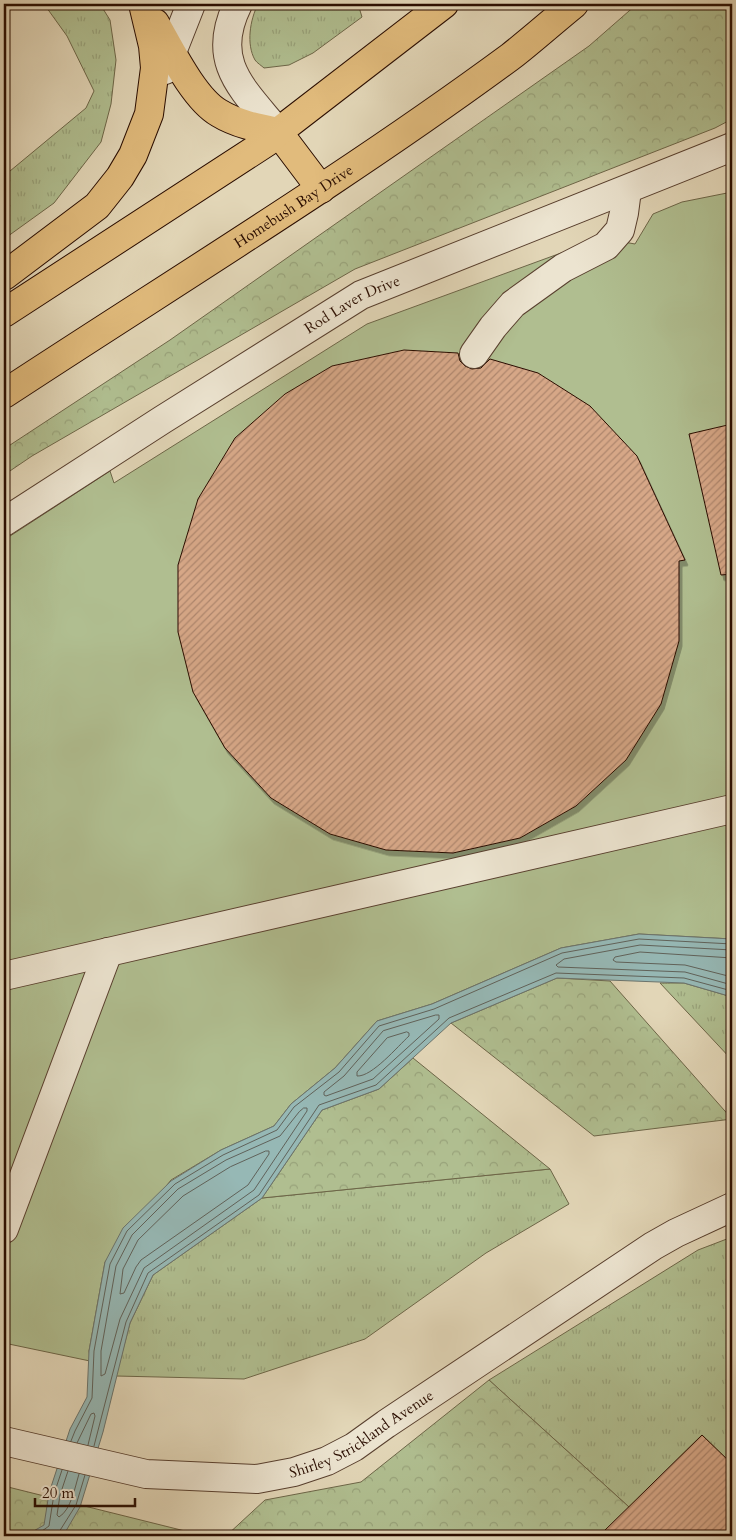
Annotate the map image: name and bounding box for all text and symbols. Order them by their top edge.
street label: Homebush Bay Drive [230,160,357,253]
street label: Rod Laver Drive [300,270,403,338]
street label: Shirley Strickland Avenue [287,1385,438,1483]
scale bar [35,1475,135,1507]
text: 20 m [42,1483,74,1503]

